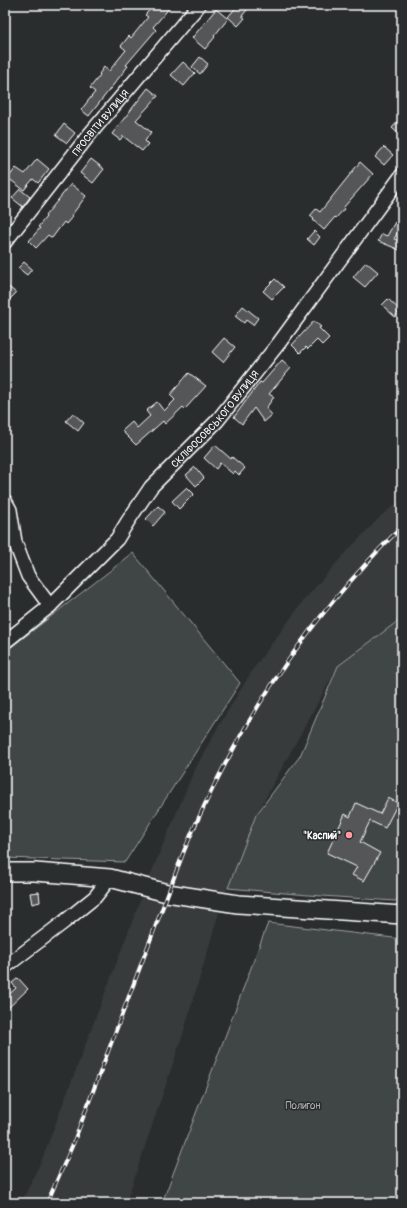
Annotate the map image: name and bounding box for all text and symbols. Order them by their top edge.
street label: ПРОСВІТИ ВУЛИЦЯ [70,87,132,158]
street label: СКЛІФОСОВСЬКОГО ВУЛИЦЯ [169,368,262,470]
place label: "Каспий" [303,830,341,842]
marker: "Каспий" [344,830,354,840]
park label: Полигон [286,1100,320,1112]

